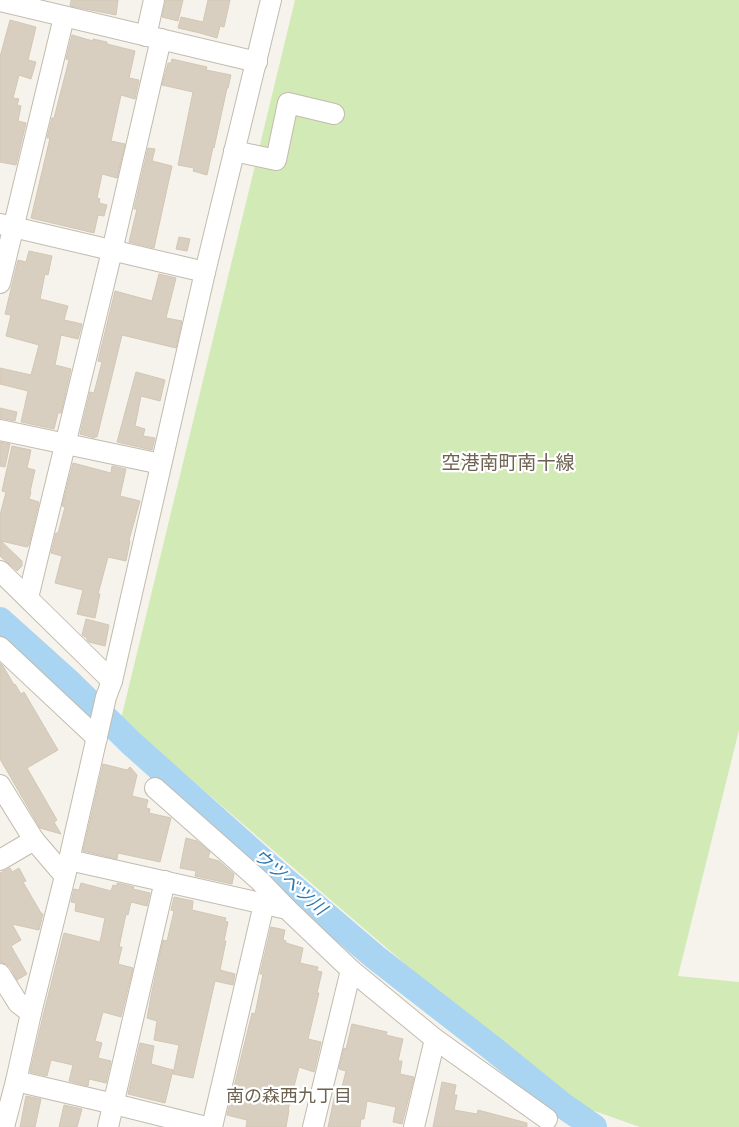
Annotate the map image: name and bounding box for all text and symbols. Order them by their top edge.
district label: 空港南町南十線 [441,449,575,475]
water label: ウツベツ川 [248,843,334,922]
district label: 南の森西九丁目 [226,1083,352,1108]

